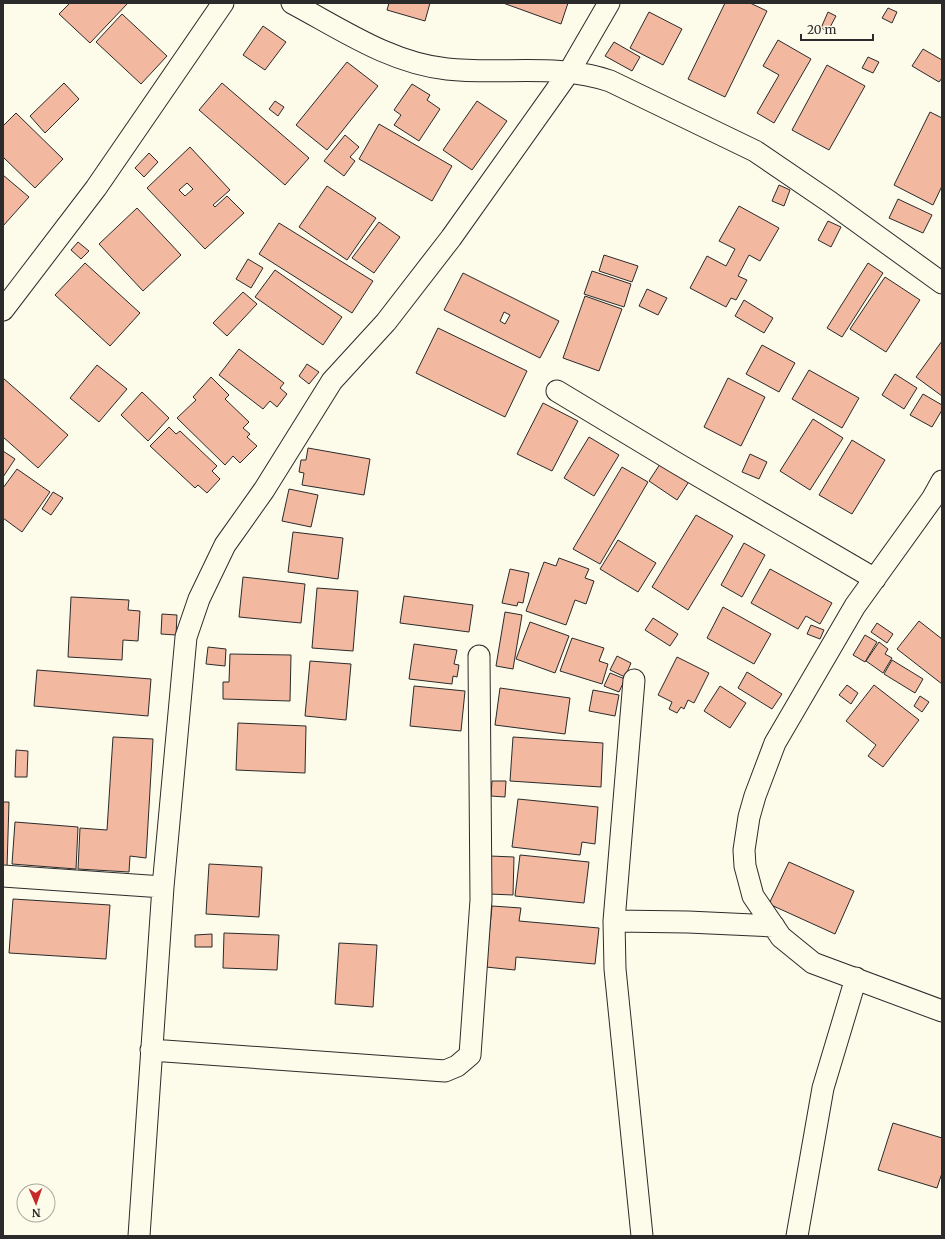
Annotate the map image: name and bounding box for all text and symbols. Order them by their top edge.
scale bar [801,16,873,42]
text: 20 m [807,22,836,37]
north arrow [16,1183,56,1223]
text: N [31,1206,41,1220]

